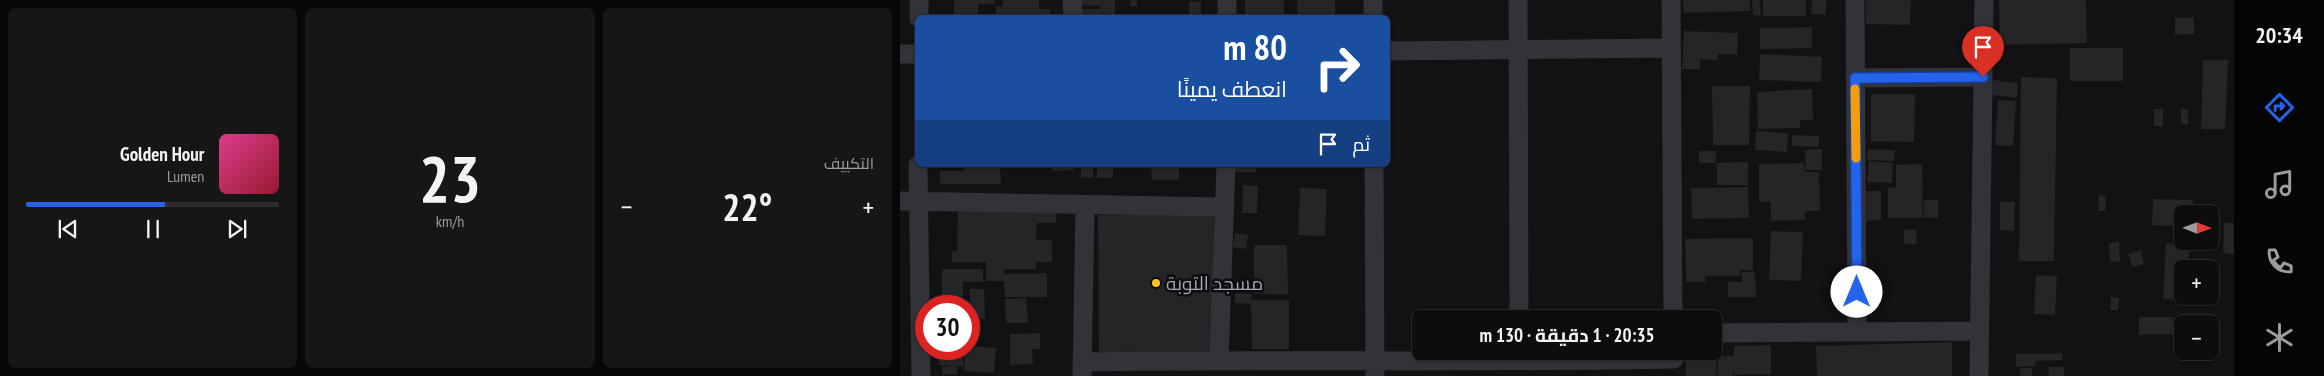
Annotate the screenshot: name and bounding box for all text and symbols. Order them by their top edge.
text: 20:34 [2255,21,2303,49]
text: 80 m [1223,24,1287,70]
pin [1962,26,2004,77]
icon: arrive [1969,33,1997,61]
icon: right [1305,35,1370,100]
text: انعطف يمينًا [1177,75,1287,103]
icon: directions [2262,90,2297,125]
icon: arrive [1314,130,1342,158]
text: ثم [1352,132,1370,156]
text: 23 [419,136,481,220]
text: Golden Hour [120,142,204,166]
text: التكييف [824,153,874,173]
text: Lumen [167,166,204,186]
icon: music [2262,167,2297,202]
text: 22° [722,182,772,231]
text: − [621,188,632,225]
text: + [862,188,874,225]
north arrow [2174,205,2219,250]
map controls [2174,205,2219,360]
text: km/h [436,211,464,231]
icon: previous [54,215,82,243]
icon: pause [139,215,167,243]
icon: next [223,215,251,243]
icon: phone [2262,244,2297,279]
button: + [2174,260,2219,305]
position arrow [1830,265,1882,317]
place label: مسجد التوبة [1166,271,1263,295]
marker: مسجد التوبة [1150,277,1162,289]
speed limit sign: 30 [915,295,980,360]
button: − [2174,315,2219,360]
icon: climate [2262,320,2297,355]
text: 20:35 · 1 دقيقة · 130 m [1479,323,1655,347]

